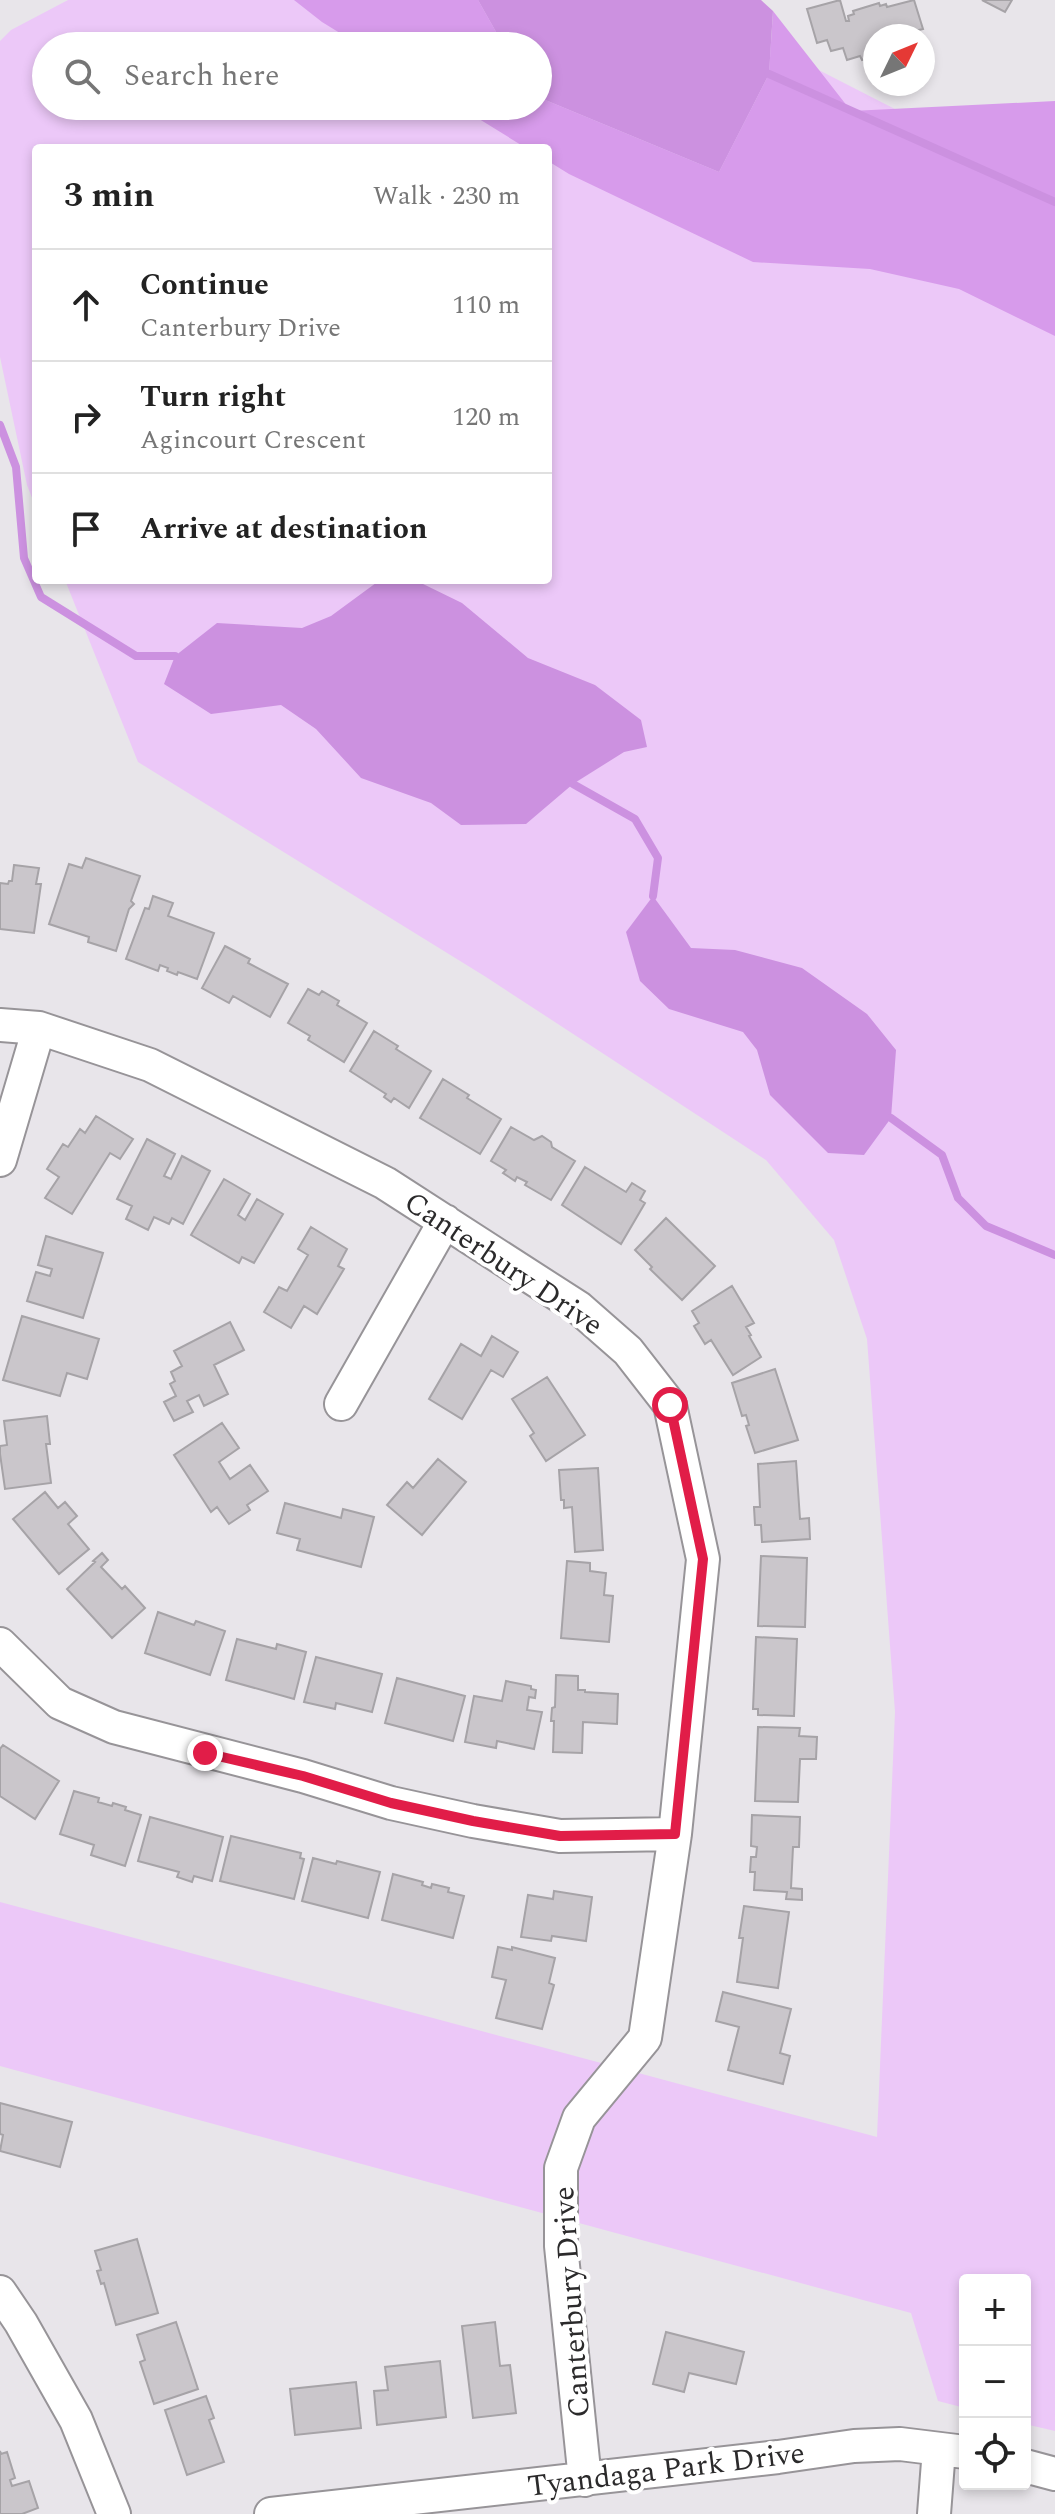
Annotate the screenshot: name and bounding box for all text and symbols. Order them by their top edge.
north arrow [863,24,935,96]
search box [32,32,552,120]
text: Search here [124,53,280,99]
icon: search [60,54,104,98]
text: 3 min [64,170,154,222]
text: Walk · 230 m [373,176,520,216]
text: Continue [140,262,269,308]
icon: ahead [64,283,108,327]
text: 110 m [452,285,520,325]
text: Canterbury Drive [140,308,341,348]
text: Turn right [140,374,286,420]
icon: right [64,395,108,439]
text: 120 m [452,397,520,437]
text: Agincourt Crescent [140,420,366,460]
text: Arrive at destination [140,506,427,552]
icon: arrive [64,507,108,551]
street label: Canterbury Drive [394,1180,612,1348]
route start [652,1387,688,1423]
route end [187,1735,223,1771]
street label: Canterbury Drive [541,2185,603,2419]
map controls [959,2274,1031,2490]
button: + [959,2274,1031,2346]
button: − [959,2346,1031,2418]
button: locate [959,2418,1031,2490]
street label: Tyandaga Park Drive [525,2430,807,2510]

